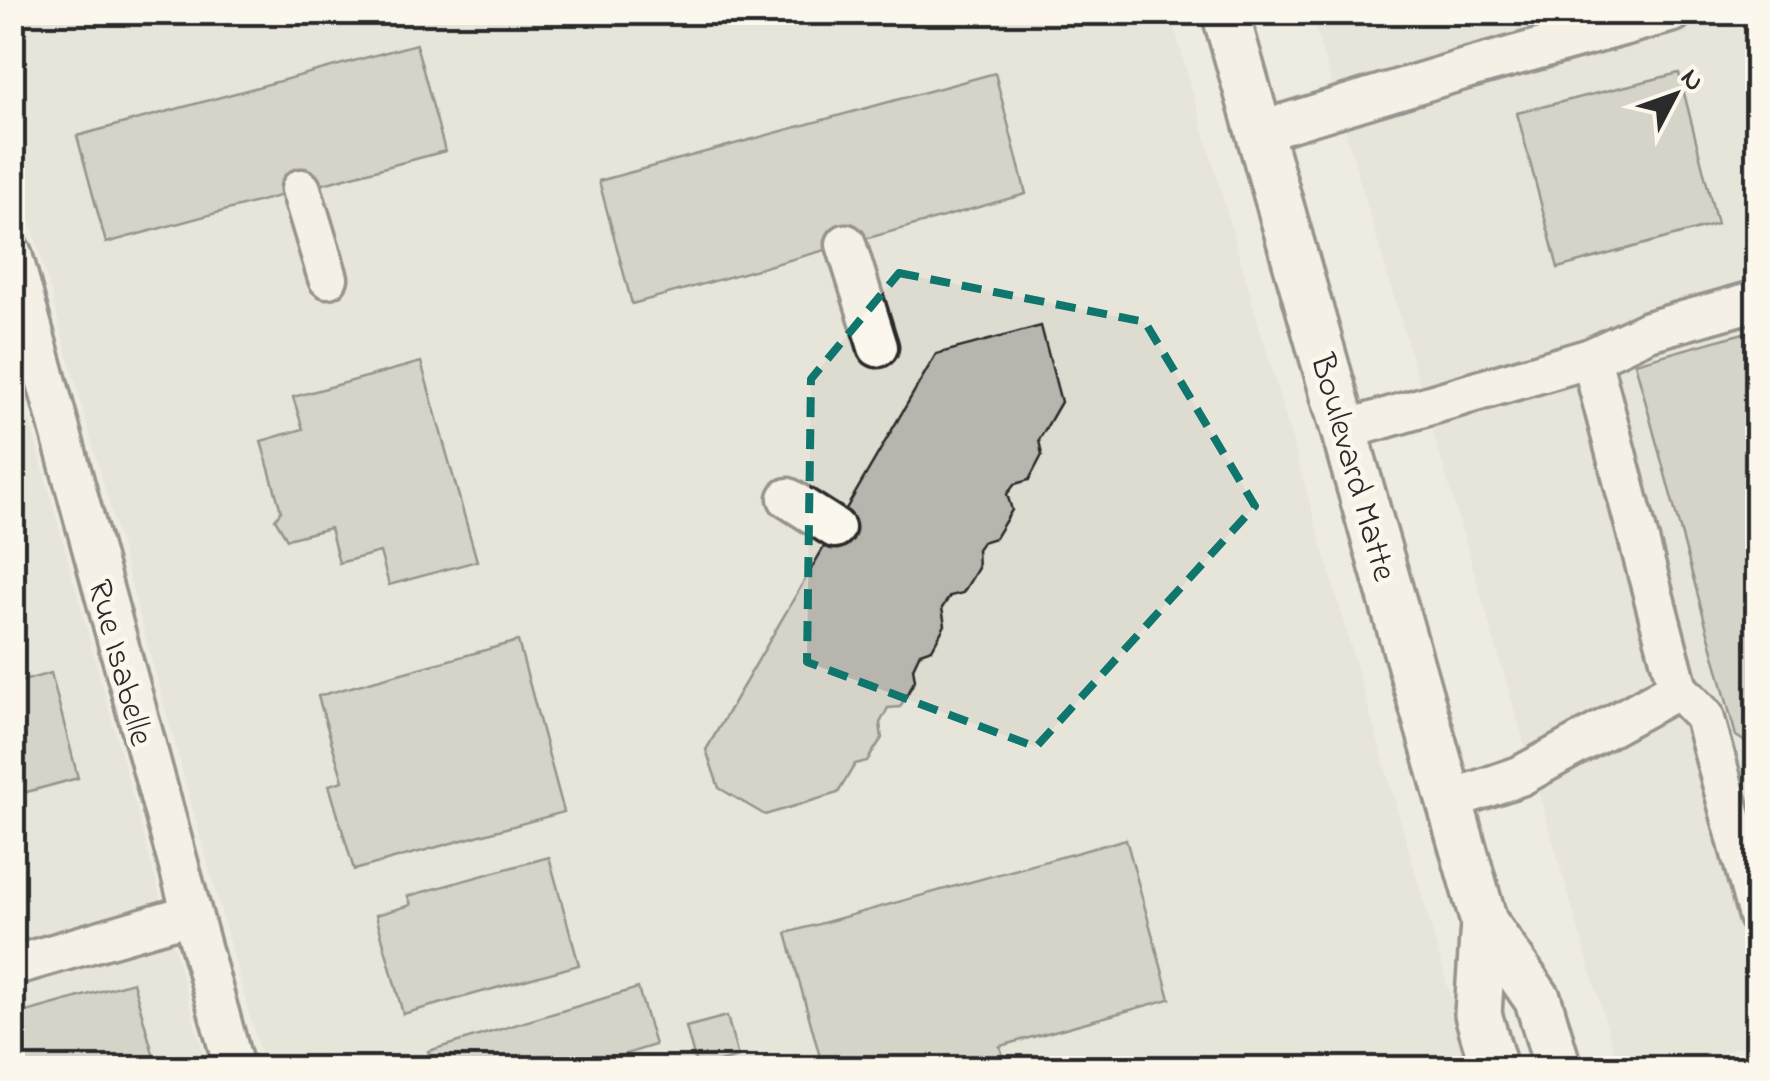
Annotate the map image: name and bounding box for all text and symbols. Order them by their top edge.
north arrow [1625,45,1725,145]
text: N [1670,60,1713,101]
street label: Boulevard Matte [1295,347,1409,588]
street label: Rue Isabelle [72,574,165,752]

